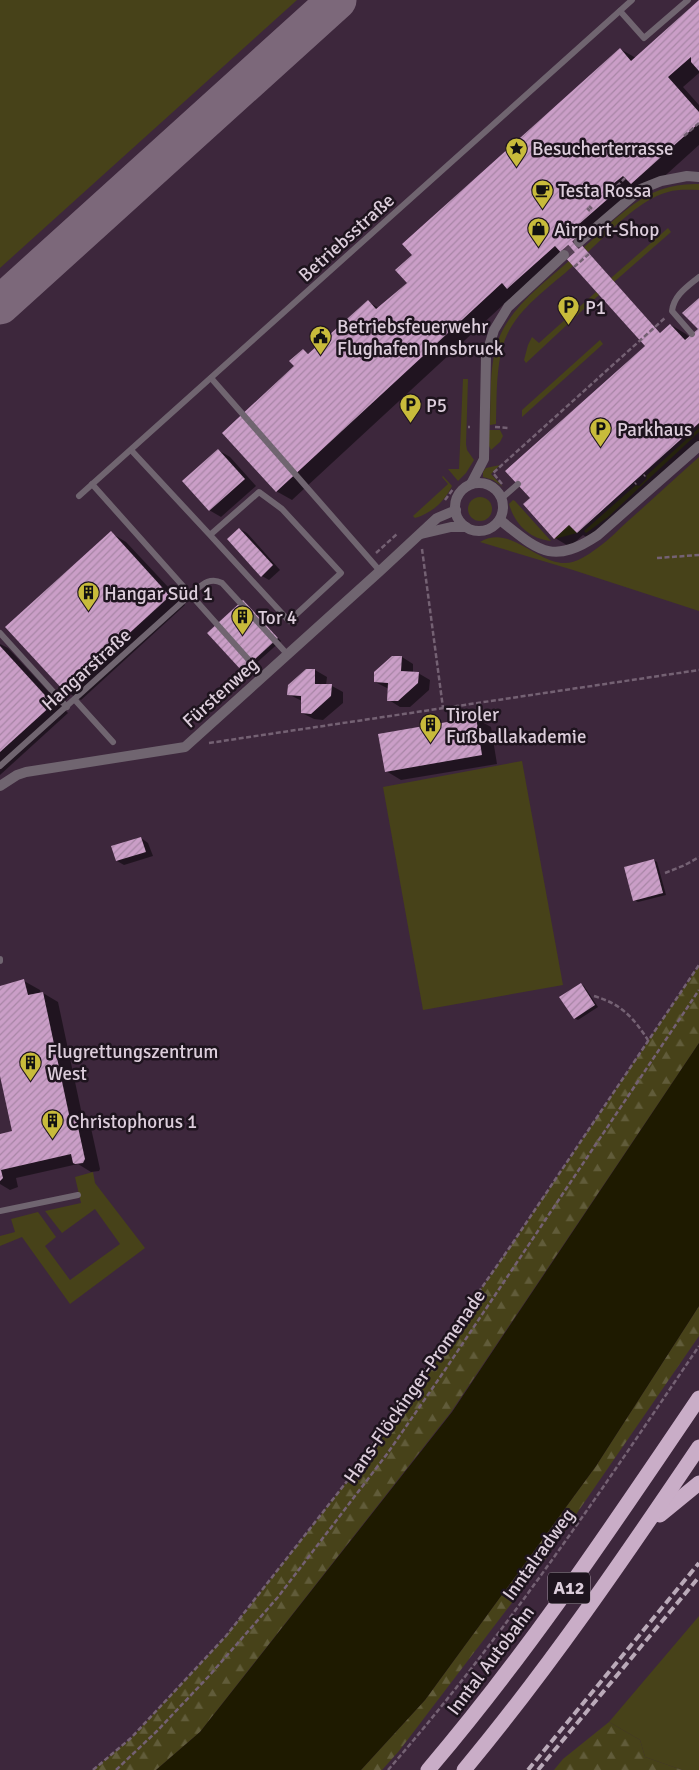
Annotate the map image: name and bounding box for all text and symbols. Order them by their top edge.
place icon: Besucherterrasse [504,136,528,167]
place label: Besucherterrasse [532,137,673,161]
cafe icon: Testa Rossa [530,178,554,209]
place label: Testa Rossa [558,179,651,203]
street label: Betriebsstraße [294,188,400,287]
shop icon: Airport-Shop [526,217,550,248]
place label: Airport-Shop [554,218,659,242]
parking icon: P1 [557,295,581,326]
place label: P1 [585,296,606,320]
place label: Betriebsfeuerwehr Flughafen Innsbruck [337,315,504,361]
public building icon: Betriebsfeuerwehr Flughafen Innsbruck [309,325,333,356]
parking icon: P5 [398,393,422,424]
place label: P5 [426,394,447,418]
parking icon: Parkhaus [589,417,613,448]
place label: Parkhaus [617,418,692,442]
building icon: Hangar Süd 1 [76,581,100,612]
place label: Hangar Süd 1 [104,582,213,606]
building icon: Tor 4 [230,605,254,636]
place label: Tor 4 [258,606,297,630]
street label: Hangarstraße [37,623,136,716]
street label: Fürstenweg [178,652,264,733]
place label: Tiroler Fußballakademie [446,703,586,749]
building icon: Tiroler Fußballakademie [418,713,442,744]
place label: Flugrettungszentrum West [47,1040,219,1086]
building icon: Flugrettungszentrum West [19,1050,43,1081]
building icon: Christophorus 1 [40,1109,64,1140]
place label: Christophorus 1 [68,1110,197,1134]
street label: Hans-Flöckinger-Promenade [339,1285,491,1488]
street label: Inntalradweg [497,1504,580,1605]
road number: A12 [548,1572,590,1604]
street label: Inntal Autobahn [442,1601,540,1720]

